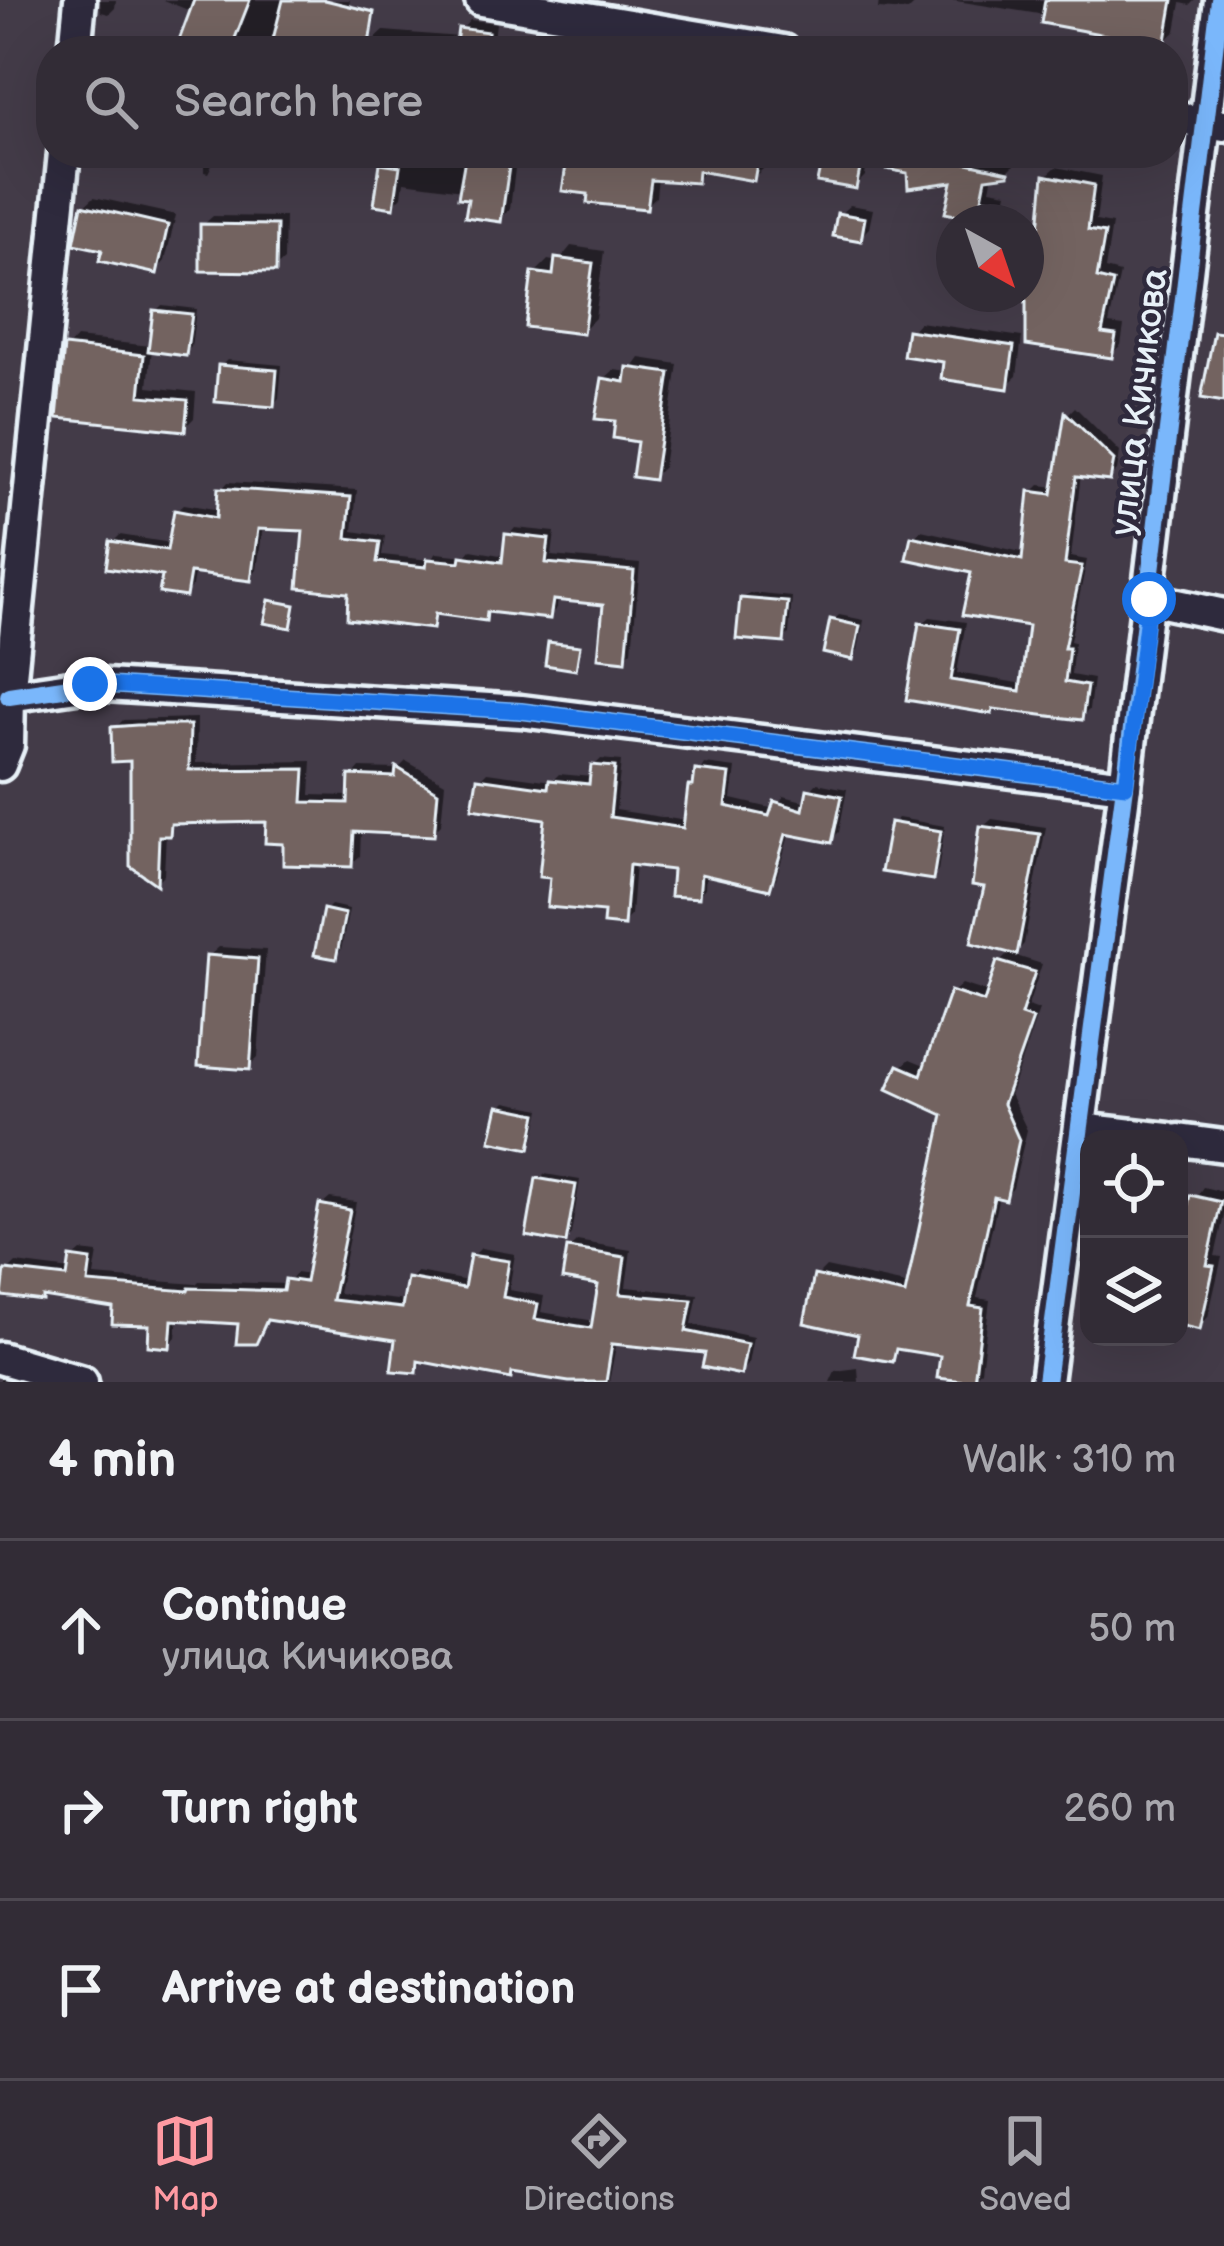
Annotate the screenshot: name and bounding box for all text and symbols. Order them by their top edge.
search box [36,36,1188,168]
icon: search [78,69,144,135]
text: Search here [174,75,423,130]
north arrow [936,204,1044,312]
street label: улица Кичикова [1102,266,1178,538]
route start [1122,572,1176,626]
route end [63,657,117,711]
map controls [1080,1130,1188,1346]
button: locate [1080,1130,1188,1238]
button: layers [1080,1238,1188,1346]
text: 4 min [48,1430,176,1491]
text: Walk · 310 m [963,1437,1176,1484]
text: Continue [162,1579,347,1634]
icon: ahead [48,1597,114,1663]
text: 50 m [1088,1606,1176,1653]
text: улица Кичикова [162,1634,453,1681]
icon: right [48,1777,114,1843]
text: Turn right [162,1782,358,1837]
text: 260 m [1063,1786,1176,1833]
icon: arrive [48,1957,114,2023]
text: Arrive at destination [162,1962,575,2017]
tab: Map [152,2108,219,2220]
tab: Directions [523,2108,675,2220]
tab: Saved [979,2108,1072,2220]

